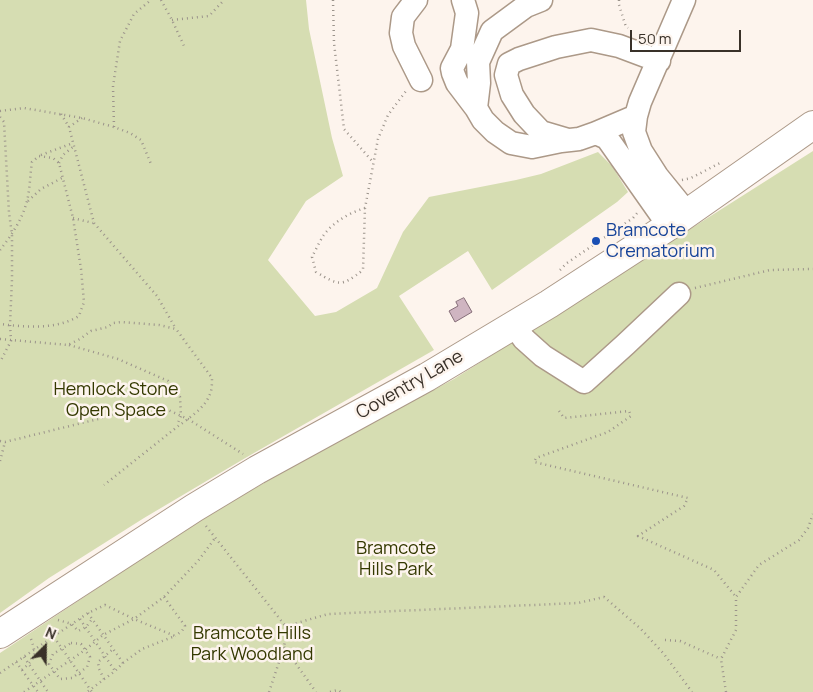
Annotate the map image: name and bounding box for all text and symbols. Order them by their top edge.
scale bar [633,20,744,52]
text: 50 m [638,28,672,49]
place label: Bramcote Crematorium [606,220,715,262]
marker: Bramcote Crematorium [590,235,602,247]
street label: Coventry Lane [353,346,467,424]
park label: Hemlock Stone Open Space [54,379,178,422]
park label: Bramcote Hills Park [356,538,436,580]
north arrow [20,622,70,672]
text: N [43,622,59,643]
park label: Bramcote Hills Park Woodland [191,623,313,666]

